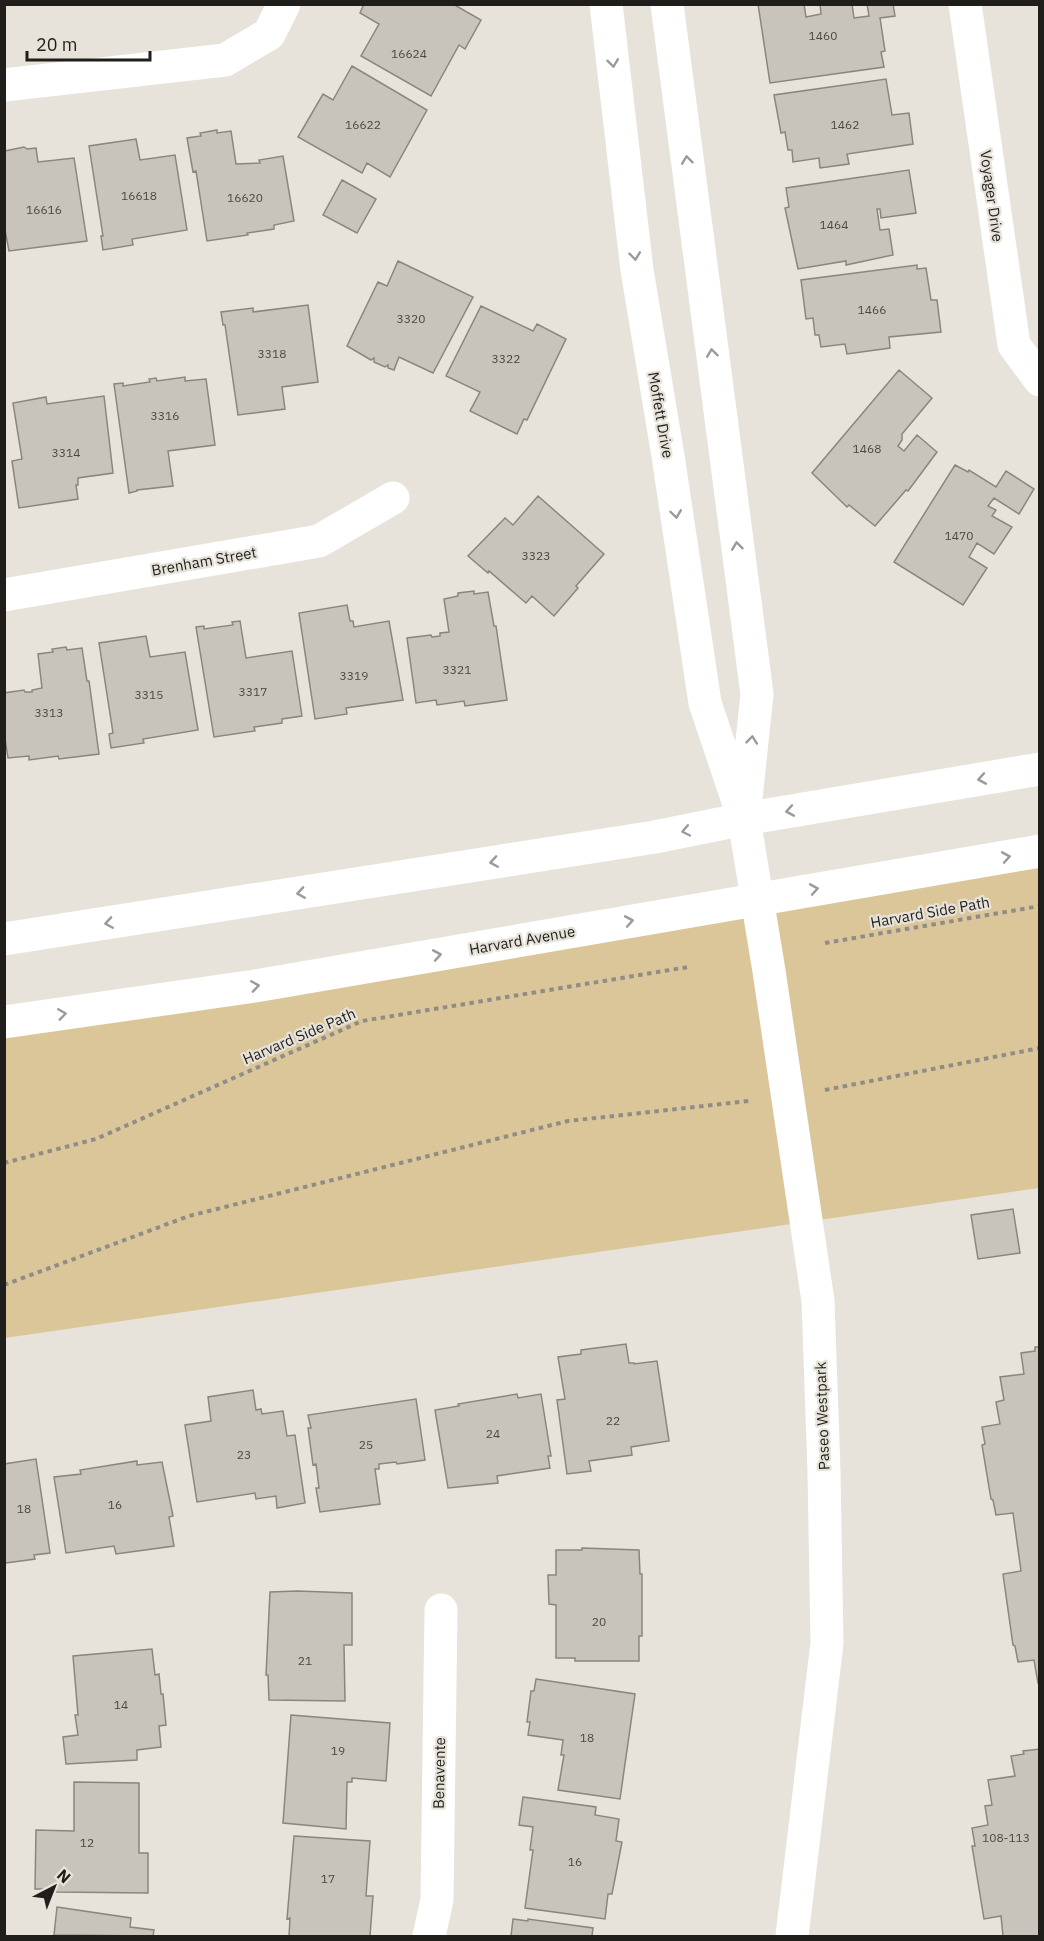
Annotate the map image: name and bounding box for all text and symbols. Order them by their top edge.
scale bar [27,24,150,62]
house number: 1460 [809,28,837,43]
text: 20 m [36,33,78,56]
house number: 16624 [391,46,427,61]
one-way arrow [606,58,619,67]
house number: 16622 [345,117,381,132]
house number: 1462 [831,117,859,132]
street label: Voyager Drive [976,149,1008,243]
one-way arrow [681,155,694,164]
house number: 16618 [121,188,157,203]
house number: 16620 [227,190,263,205]
house number: 16616 [26,202,62,217]
house number: 1464 [820,217,848,232]
one-way arrow [628,252,641,261]
house number: 1466 [858,302,886,317]
house number: 3320 [397,311,425,326]
house number: 3318 [258,346,286,361]
one-way arrow [707,348,719,358]
house number: 3322 [492,351,520,366]
street label: Moffett Drive [644,370,678,460]
house number: 3316 [151,408,179,423]
house number: 1468 [853,441,881,456]
house number: 3314 [52,445,80,460]
one-way arrow [670,510,682,519]
house number: 1470 [945,528,973,543]
street label: Brenham Street [150,542,258,580]
one-way arrow [732,542,744,551]
house number: 3323 [522,548,550,563]
house number: 3321 [443,662,471,677]
house number: 3319 [340,668,368,683]
house number: 3317 [239,684,267,699]
house number: 3315 [135,687,163,702]
house number: 3313 [35,705,63,720]
one-way arrow [745,735,758,744]
one-way arrow [977,772,987,785]
one-way arrow [785,805,794,817]
one-way arrow [682,824,692,837]
one-way arrow [1001,851,1011,864]
one-way arrow [489,856,499,868]
one-way arrow [808,883,818,896]
one-way arrow [297,886,306,898]
street label: Harvard Side Path [869,892,991,932]
one-way arrow [624,915,634,928]
one-way arrow [104,916,113,928]
street label: Harvard Avenue [468,921,576,959]
one-way arrow [432,949,442,962]
one-way arrow [250,980,260,993]
street label: Harvard Side Path [240,1004,358,1068]
one-way arrow [58,1008,67,1020]
street label: Paseo Westpark [811,1361,833,1471]
house number: 22 [606,1413,620,1428]
house number: 24 [486,1426,500,1441]
house number: 25 [359,1437,373,1452]
house number: 23 [237,1447,251,1462]
house number: 16 [108,1497,122,1512]
house number: 18 [17,1501,31,1516]
house number: 20 [592,1614,606,1629]
house number: 21 [298,1653,312,1668]
house number: 14 [114,1697,128,1712]
house number: 18 [580,1730,594,1745]
street label: Benavente [429,1737,449,1809]
house number: 19 [331,1743,345,1758]
house number: 108-113 [982,1830,1030,1845]
house number: 12 [80,1835,94,1850]
house number: 16 [568,1854,582,1869]
north arrow [24,1857,84,1917]
text: N [53,1865,75,1887]
house number: 17 [321,1871,335,1886]

